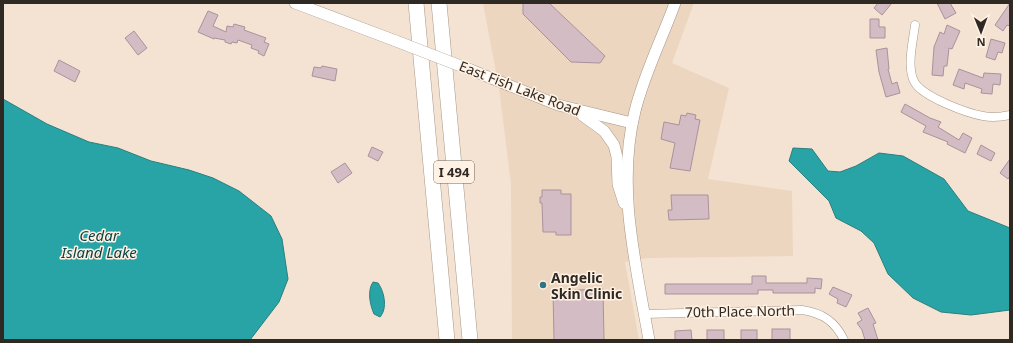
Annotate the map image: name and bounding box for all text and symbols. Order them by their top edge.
north arrow [961,12,1001,52]
text: N [977,35,986,50]
street label: East Fish Lake Road [456,56,584,120]
road number: I 494 [434,161,474,183]
water label: Cedar Island Lake [60,225,137,262]
place label: Angelic Skin Clinic [551,268,622,303]
marker: Angelic Skin Clinic [538,280,548,290]
street label: 70th Place North [685,301,795,321]

